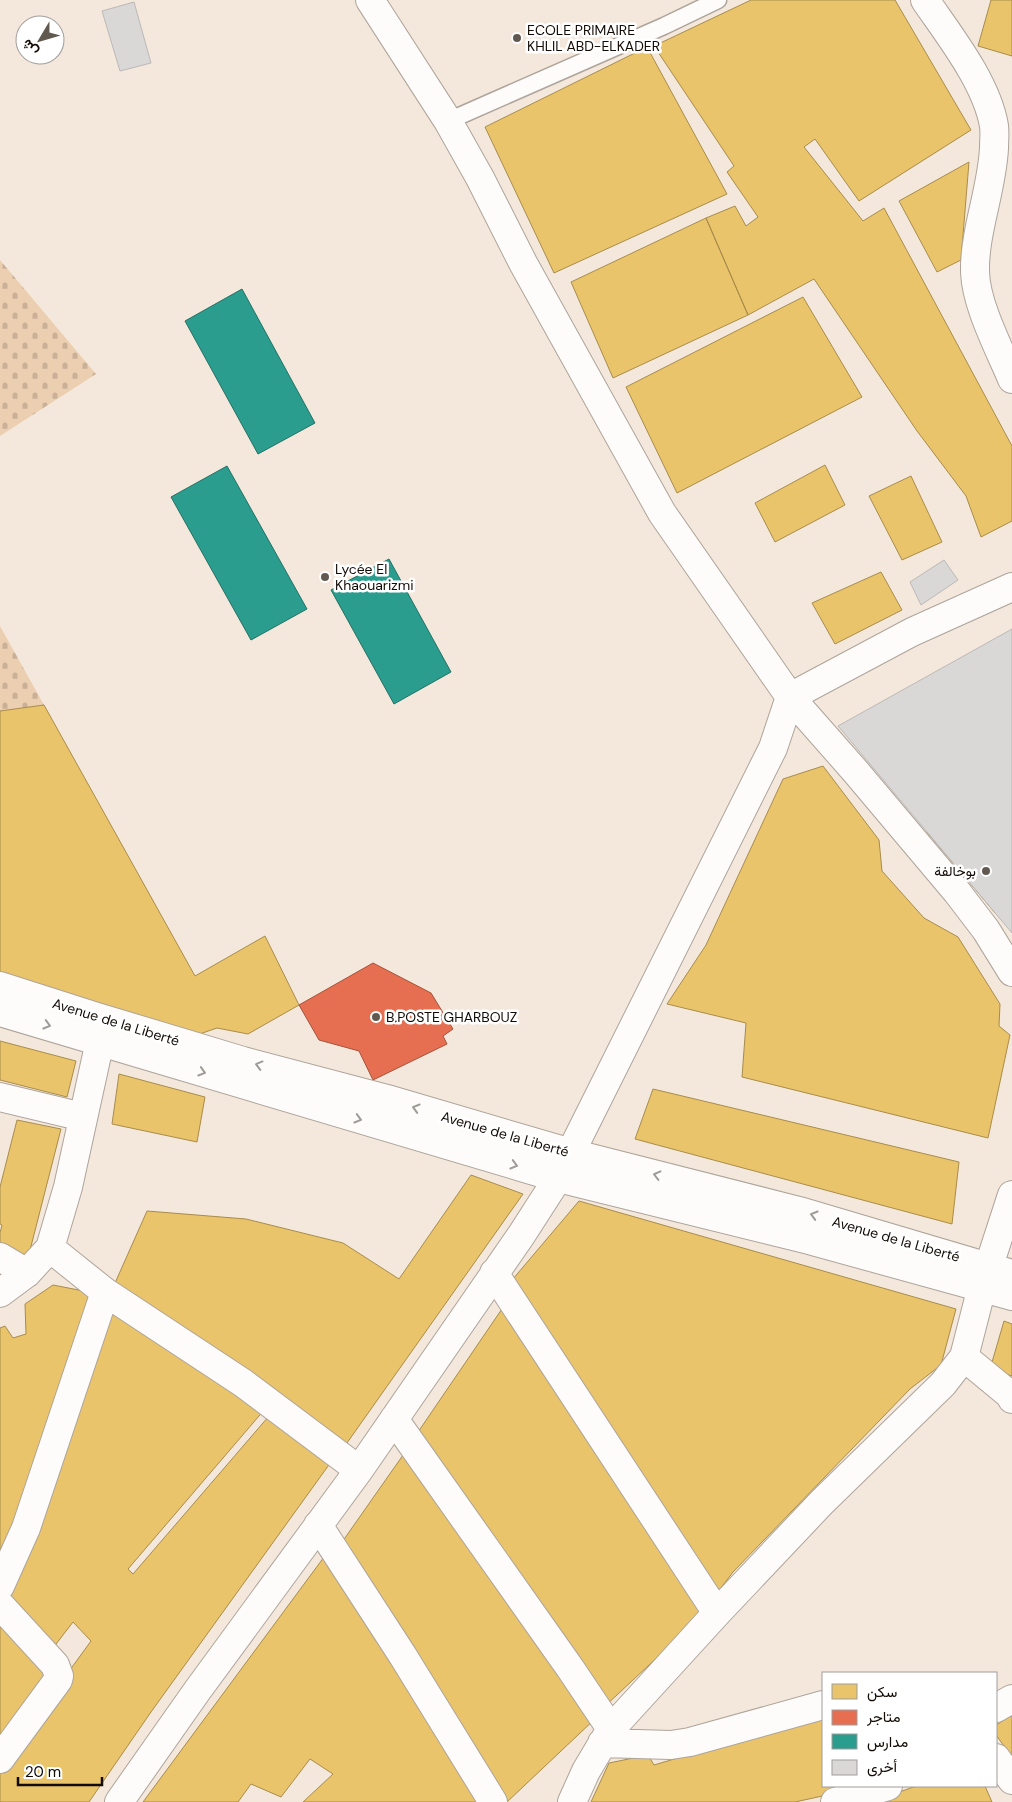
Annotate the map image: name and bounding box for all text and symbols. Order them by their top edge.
north arrow [15,15,65,65]
place label: ECOLE PRIMAIRE KHLIL ABD-ELKADER [527,21,660,55]
marker: ECOLE PRIMAIRE KHLIL ABD-ELKADER [511,32,523,44]
text: ش [17,36,42,60]
place label: Lycée El Khaouarizmi [335,560,414,594]
marker: Lycée El Khaouarizmi [319,571,331,583]
place label: بوخالفة [934,862,976,880]
marker: بوخالفة [980,865,992,877]
street label: Avenue de la Liberté [50,994,182,1050]
place label: B.POSTE GHARBOUZ [386,1008,517,1026]
marker: B.POSTE GHARBOUZ [370,1011,382,1023]
one-way arrow [42,1020,50,1030]
one-way arrow [255,1060,264,1071]
one-way arrow [198,1067,206,1077]
one-way arrow [412,1103,421,1113]
street label: Avenue de la Liberté [439,1107,571,1161]
one-way arrow [354,1113,362,1123]
one-way arrow [509,1159,518,1169]
one-way arrow [652,1170,661,1181]
one-way arrow [811,1211,819,1221]
street label: Avenue de la Liberté [830,1212,962,1266]
legend [822,1672,997,1787]
text: سكن [867,1682,897,1702]
text: متاجر [866,1707,901,1727]
text: مدارس [867,1732,908,1752]
scale bar [18,1754,101,1786]
text: أخرى [867,1757,897,1777]
text: 20 m [25,1762,61,1782]

